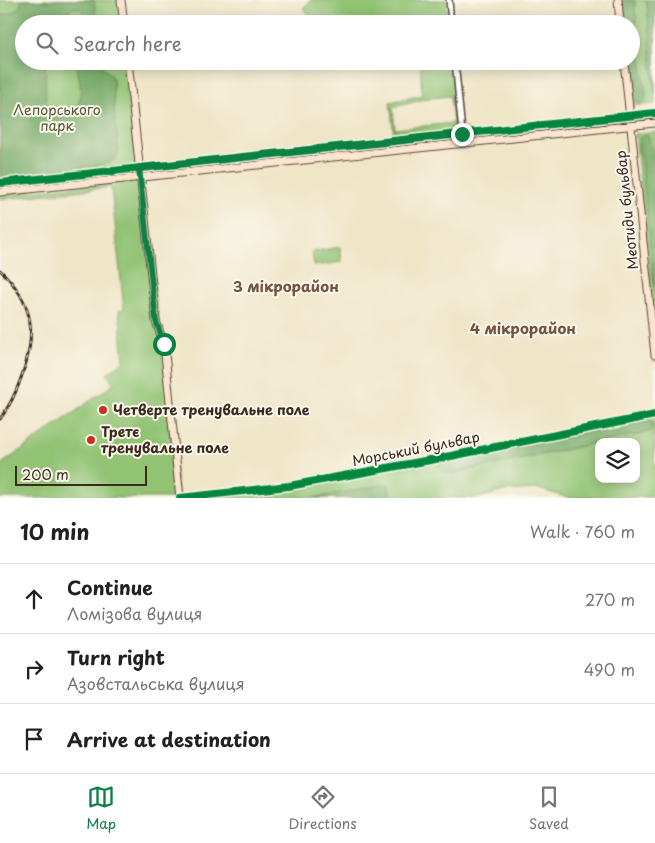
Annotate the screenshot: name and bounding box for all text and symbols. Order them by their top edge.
search box [15,15,640,70]
icon: search [33,29,61,57]
text: Search here [73,29,182,57]
park label: Лепорського парк [13,99,101,136]
route end [451,123,474,146]
street label: Меотиди бульвар [610,149,643,271]
district label: 3 мікрорайон [233,274,339,297]
district label: 4 мікрорайон [470,316,576,339]
route start [153,333,176,356]
place label: Четверте тренувальне поле [113,399,310,420]
marker: Четверте тренувальне поле [97,404,109,416]
place label: Третє тренувальне поле [101,421,229,458]
street label: Морський бульвар [350,426,481,471]
marker: Третє тренувальне поле [85,434,97,446]
map controls [595,438,640,483]
button: layers [595,438,640,483]
scale bar [15,463,148,486]
text: 200 m [22,464,69,485]
text: 10 min [20,515,90,547]
text: Walk · 760 m [530,519,635,543]
text: Continue [67,573,153,601]
icon: ahead [20,585,48,613]
text: 270 m [585,587,635,611]
text: Ломізова вулиця [67,601,203,625]
text: Turn right [67,643,165,671]
icon: right [20,655,48,683]
text: 490 m [584,657,635,681]
text: Азовстальська вулиця [67,671,245,695]
icon: arrive [20,725,48,753]
text: Arrive at destination [67,725,271,753]
tab: Map [86,783,116,834]
tab: Directions [289,783,357,834]
tab: Saved [529,783,569,834]

